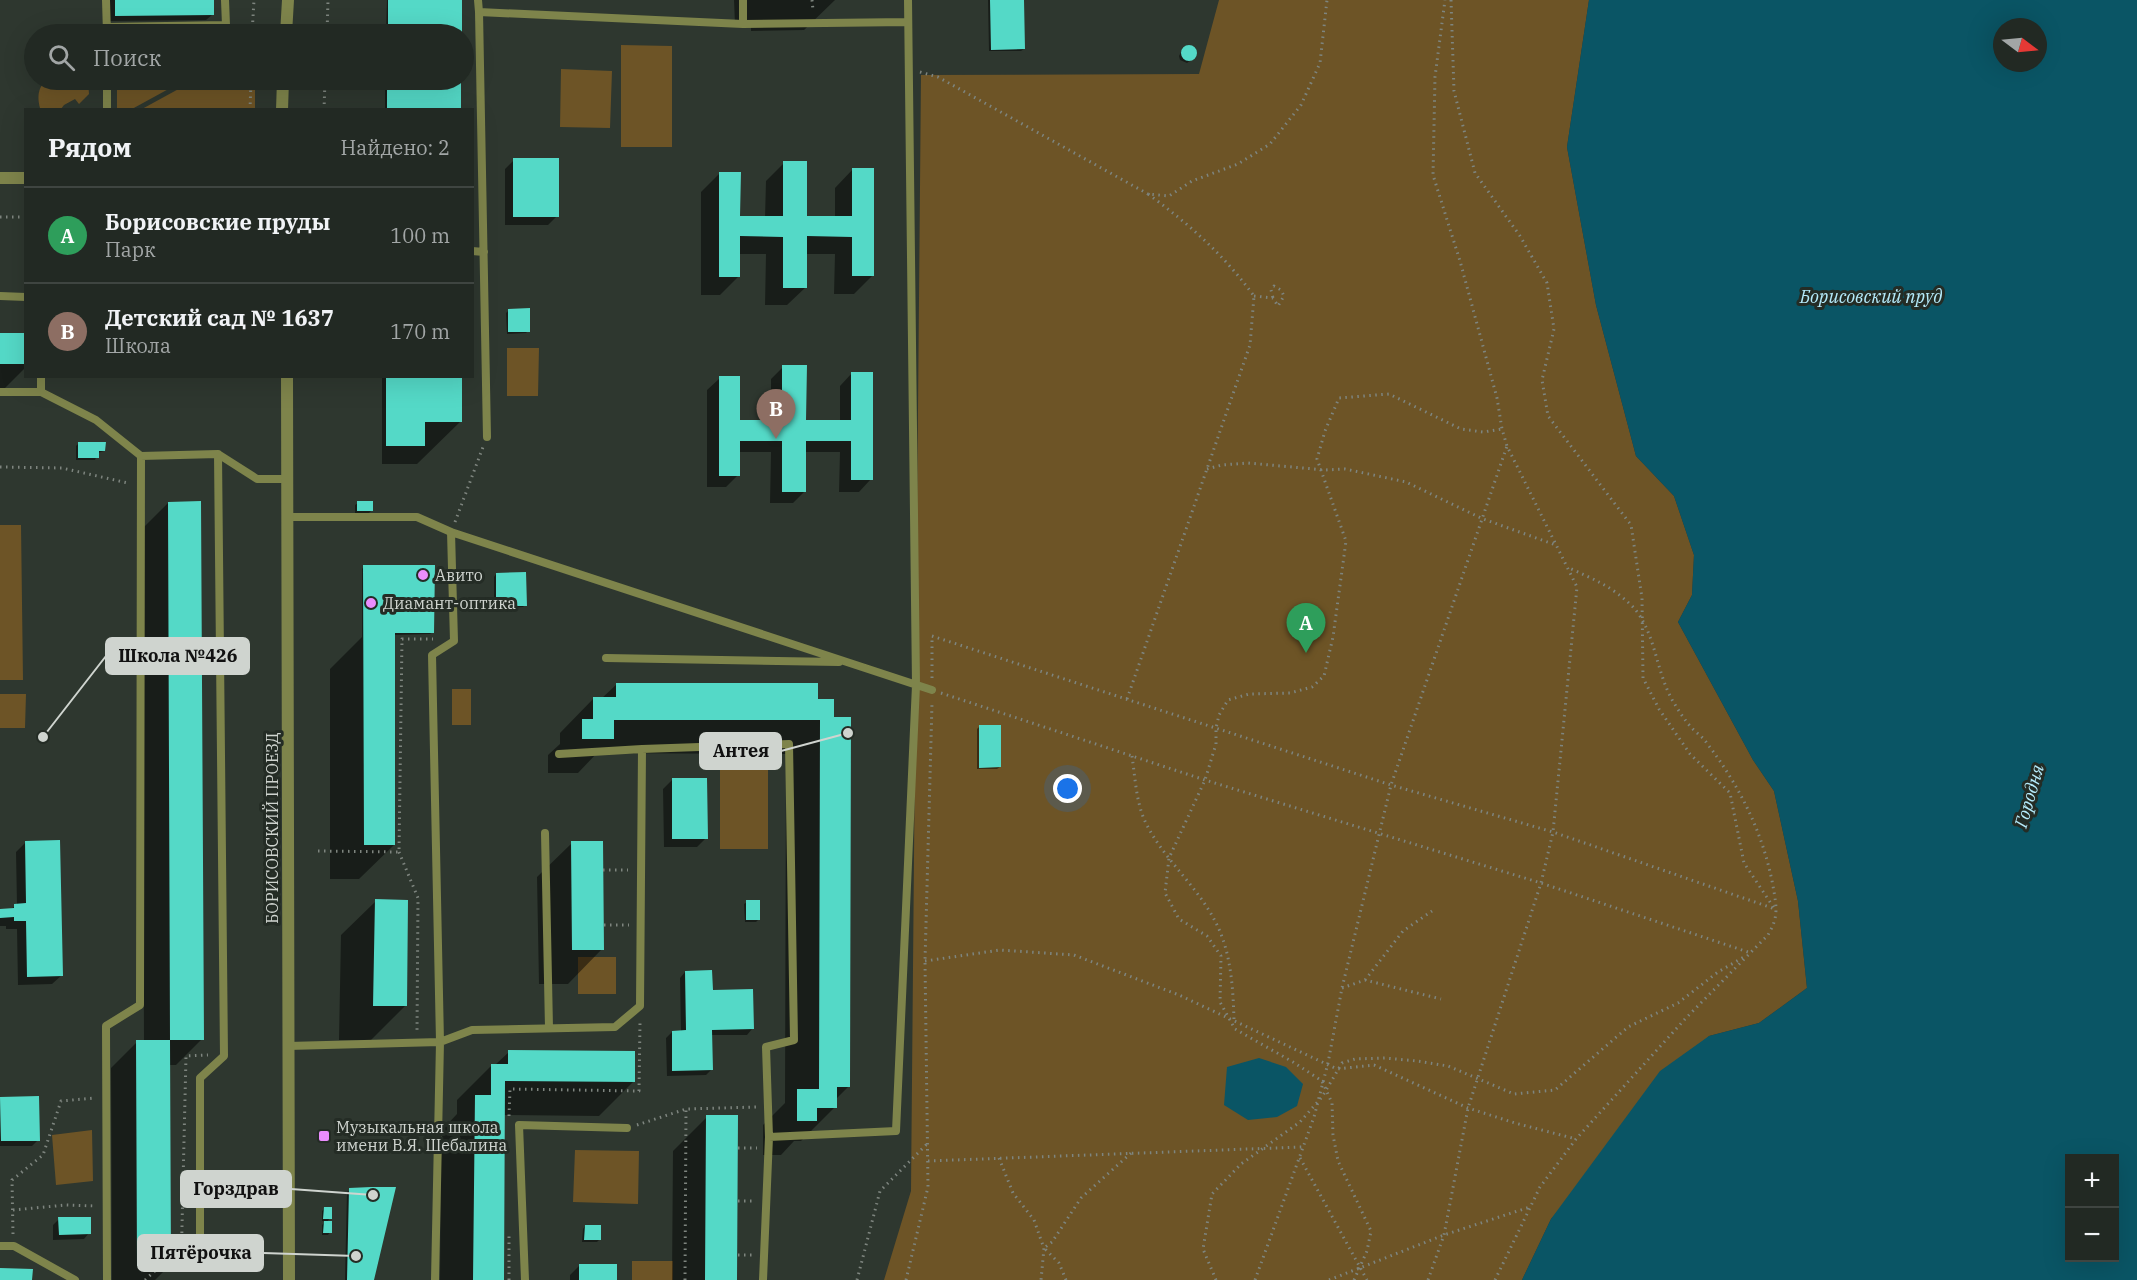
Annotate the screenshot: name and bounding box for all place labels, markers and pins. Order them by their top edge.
pin: B [756,390,796,439]
place label: Авито [435,565,483,585]
marker: Авито [416,568,430,582]
place label: Диамант-оптика [383,593,516,613]
marker: Диамант-оптика [364,596,378,610]
pin: A [1286,604,1326,653]
callout: Школа №426 [106,638,249,674]
callout: Антея [700,733,781,769]
place label: Музыкальная школа имени В.Я. Шебалина [336,1117,508,1155]
marker: Музыкальная школа имени В.Я. Шебалина [317,1129,331,1143]
callout: Горздрав [181,1171,291,1207]
callout: Пятёрочка [138,1235,263,1271]

